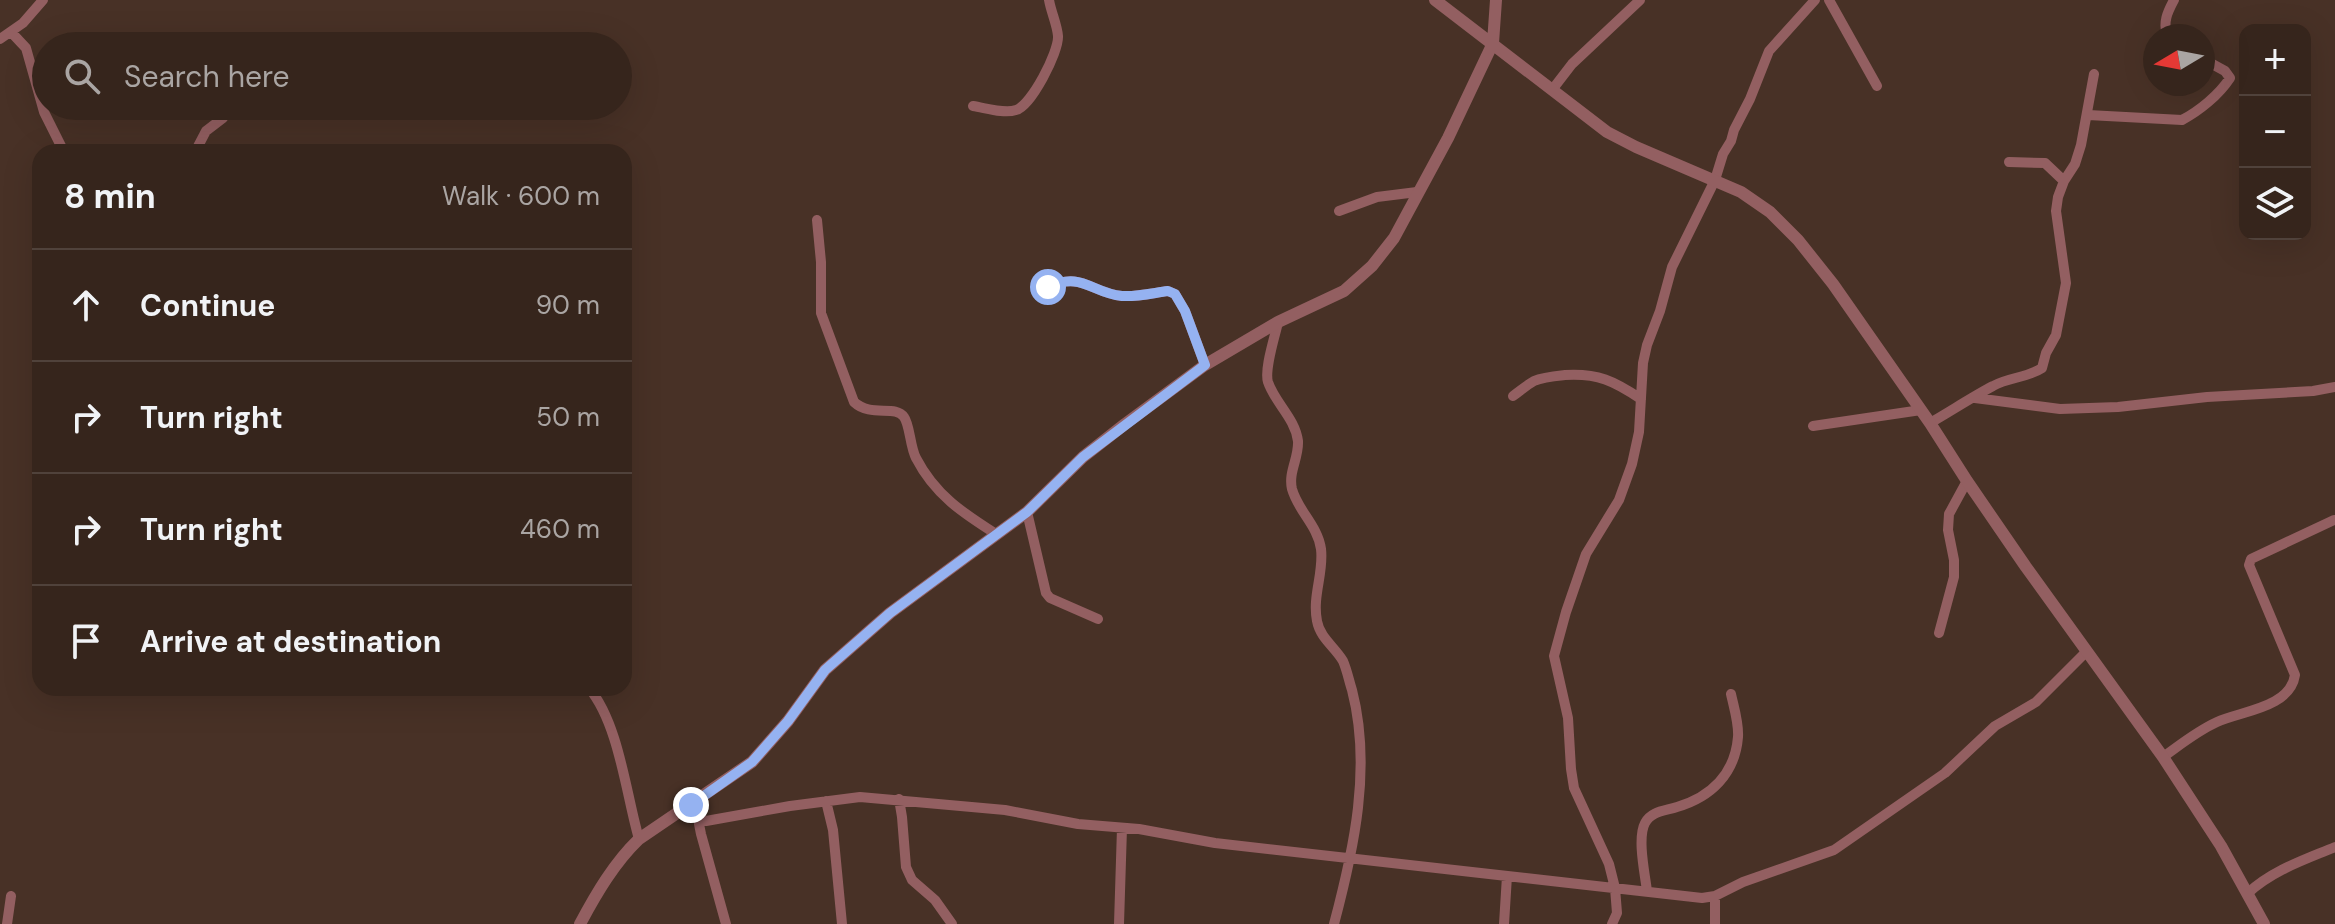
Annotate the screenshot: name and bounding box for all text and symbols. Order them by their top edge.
north arrow [2143,24,2215,96]
map controls [2239,24,2311,240]
button: + [2239,24,2311,96]
search box [32,32,632,120]
icon: search [60,54,104,98]
text: Search here [124,57,290,96]
button: − [2239,96,2311,168]
button: layers [2239,168,2311,240]
text: 8 min [64,174,156,219]
text: Walk · 600 m [442,179,600,213]
route start [1030,269,1066,305]
icon: ahead [64,283,108,327]
text: Continue [140,286,275,325]
text: 90 m [536,288,600,322]
icon: right [64,395,108,439]
text: Turn right [140,398,283,437]
text: 50 m [536,400,600,434]
icon: right [64,507,108,551]
text: Turn right [140,510,283,549]
text: 460 m [520,512,600,546]
icon: arrive [64,619,108,663]
text: Arrive at destination [140,622,441,661]
route end [673,787,709,823]

